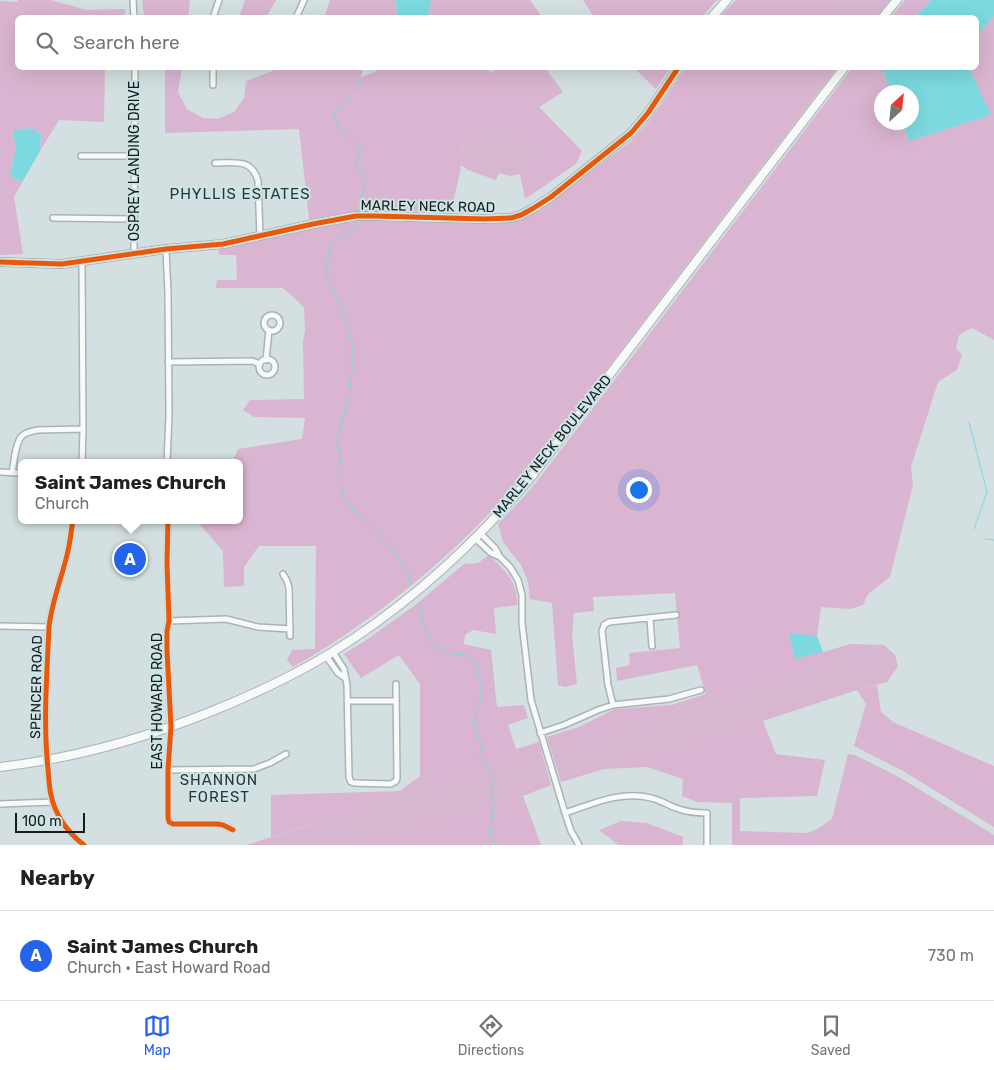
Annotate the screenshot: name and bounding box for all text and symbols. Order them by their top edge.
search box [15,15,979,70]
icon: search [33,29,61,57]
text: Search here [73,31,180,54]
street label: OSPREY LANDING DRIVE [126,81,143,241]
north arrow [874,85,919,130]
district label: PHYLLIS ESTATES [170,185,310,203]
street label: MARLEY NECK ROAD [360,197,496,216]
street label: MARLEY NECK BOULEVARD [490,371,615,521]
popup [18,459,243,524]
text: Saint James Church [35,471,226,494]
your location [626,477,652,503]
text: Church [35,494,89,513]
pin: A [114,540,146,578]
street label: EAST HOWARD ROAD [149,633,166,769]
street label: SPENCER ROAD [27,635,46,739]
district label: SHANNON FOREST [180,771,258,806]
scale bar [15,810,85,833]
text: 100 m [22,813,62,830]
text: Nearby [20,865,95,890]
text: Saint James Church [67,935,258,958]
text: A [30,946,42,965]
text: 730 m [928,946,974,965]
text: Church · East Howard Road [67,958,271,977]
tab: Map [143,1012,171,1059]
tab: Directions [458,1012,524,1059]
tab: Saved [811,1012,851,1059]

